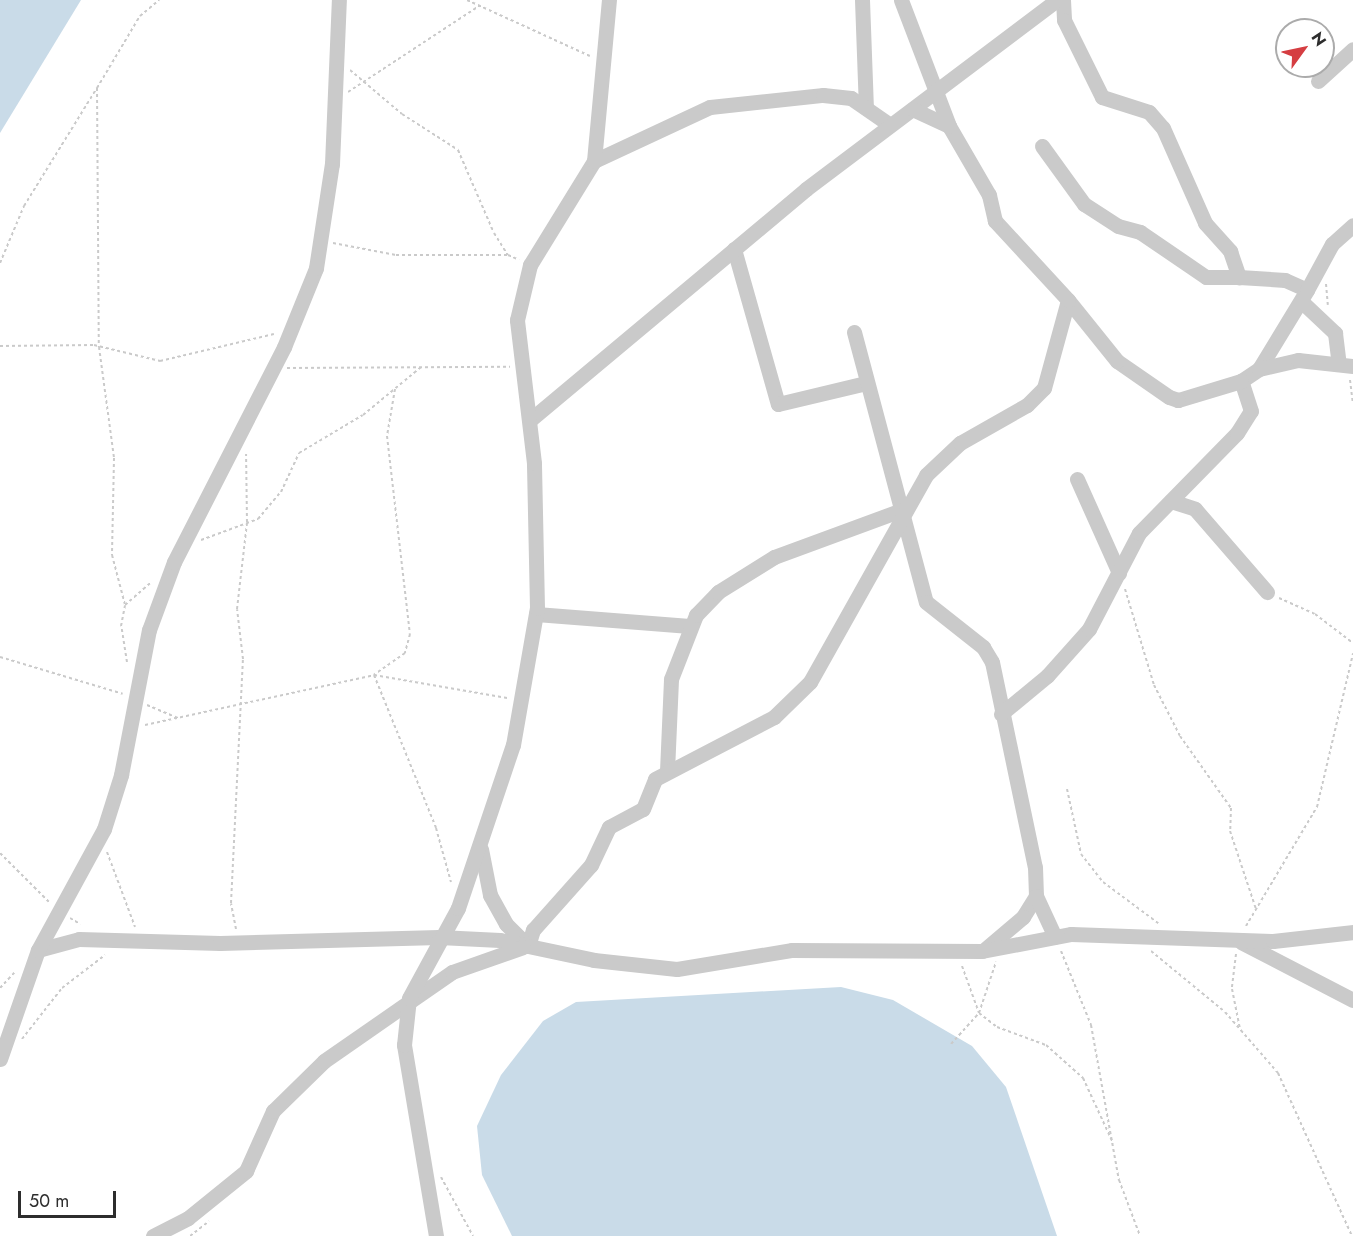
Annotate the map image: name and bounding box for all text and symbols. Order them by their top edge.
north arrow [1275,18,1335,78]
text: N [1306,27,1332,51]
scale bar [21,1179,118,1217]
text: 50 m [29,1188,69,1214]

